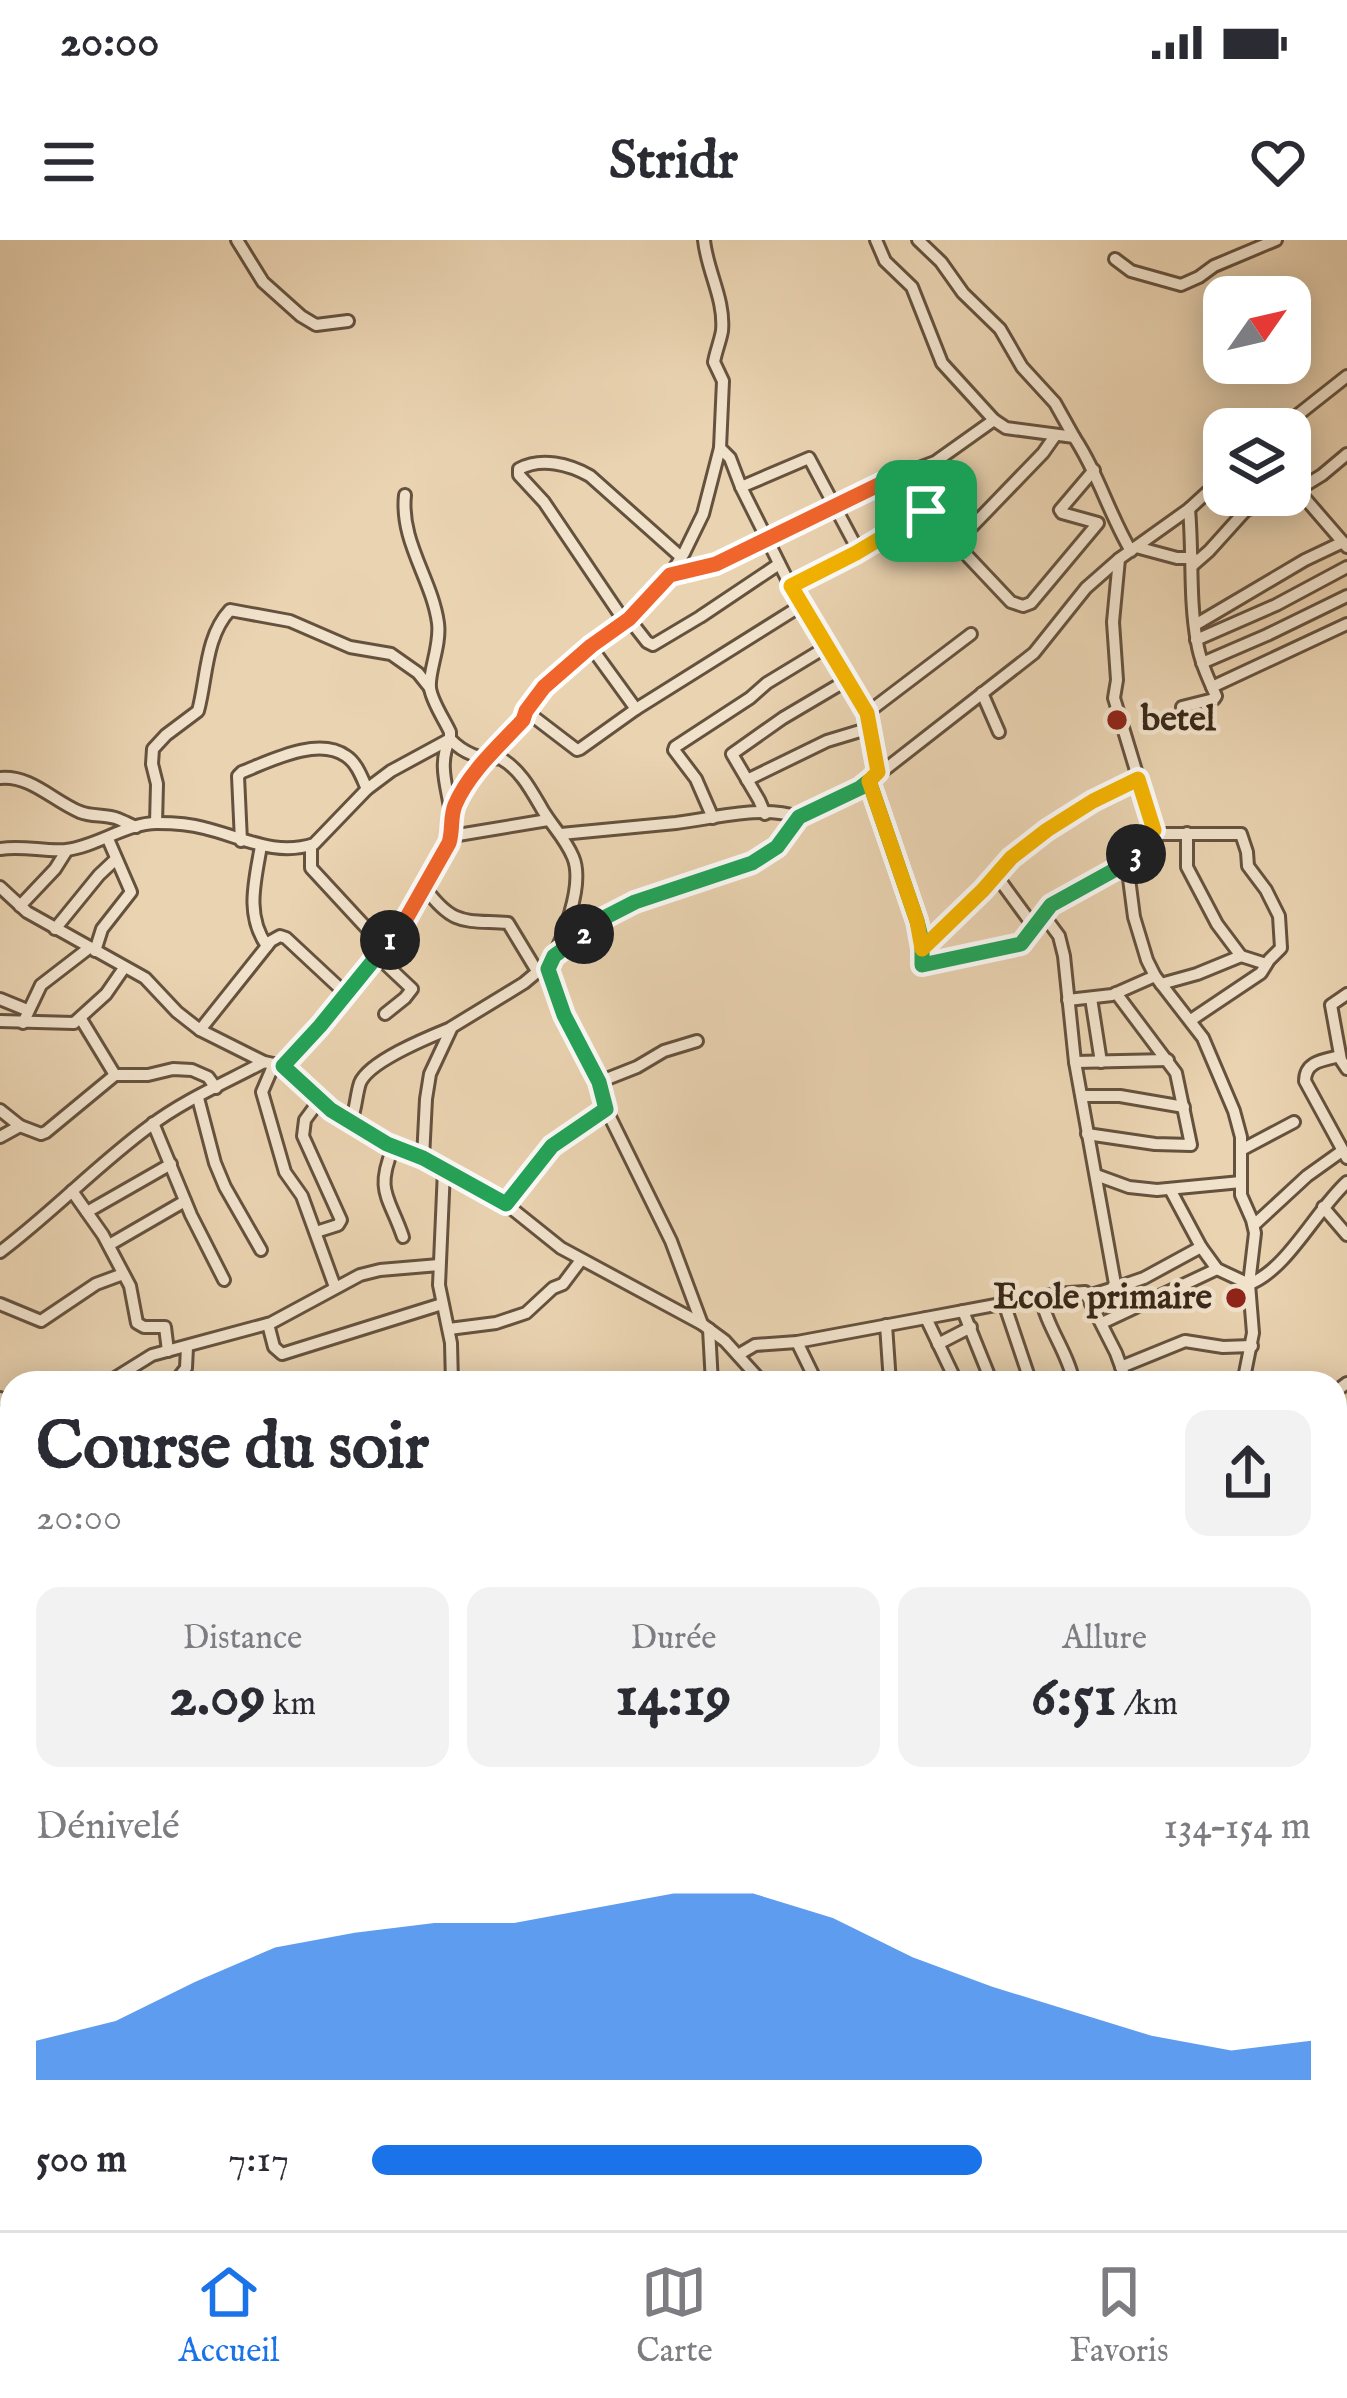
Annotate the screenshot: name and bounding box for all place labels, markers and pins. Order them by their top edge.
pin [875,460,977,562]
place label: betel [1140,697,1217,743]
marker: betel [1104,707,1130,733]
pin: 3 [1106,824,1166,884]
pin: 2 [554,904,614,964]
pin: 1 [360,910,420,970]
place label: Ecole primaire [993,1275,1212,1321]
marker: Ecole primaire [1223,1285,1249,1311]

